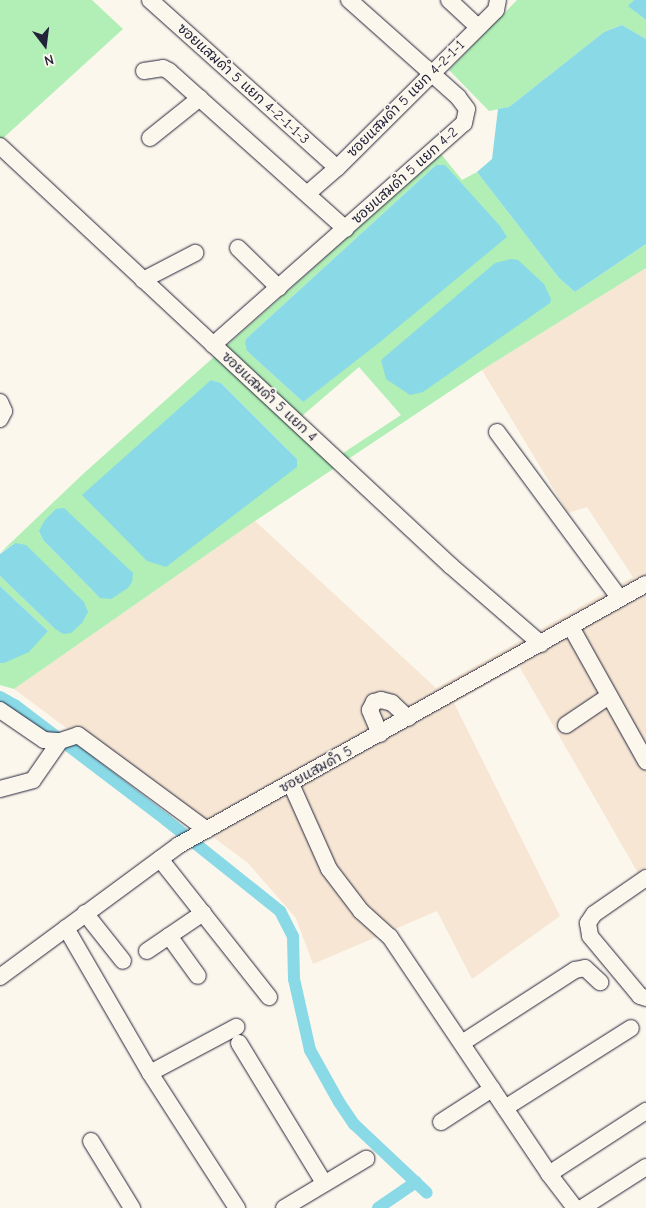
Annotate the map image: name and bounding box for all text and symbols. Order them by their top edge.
north arrow [20,20,70,70]
street label: ซอยแสมดำ 5 แยก 4-2-1-1-3 [173,20,313,148]
street label: ซอยแสมดำ 5 แยก 4-2-1-1 [344,37,468,161]
text: N [42,51,56,69]
street label: ซอยแสมดำ 5 แยก 4-2 [348,124,462,228]
street label: ซอยแสมดำ 5 แยก 4 [218,349,320,445]
street label: ซอยแสมดำ 5 [277,743,355,797]

